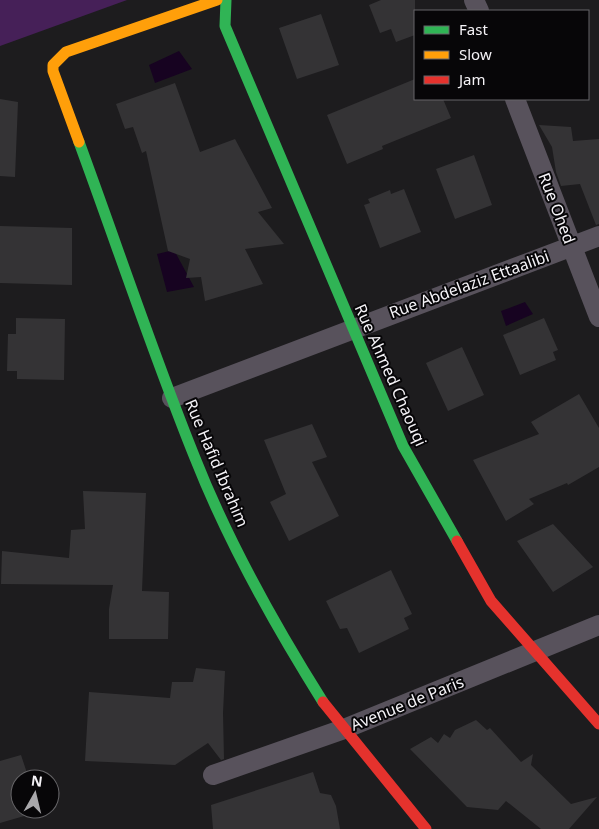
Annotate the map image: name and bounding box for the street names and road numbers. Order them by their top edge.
street label: Rue Ohed [533,169,581,247]
street label: Rue Abdelaziz Ettaalibi [386,245,552,323]
street label: Rue Ahmed Chaouqi [350,300,432,450]
street label: Rue Hafid Ibrahim [180,396,254,530]
street label: Avenue de Paris [347,670,467,736]

